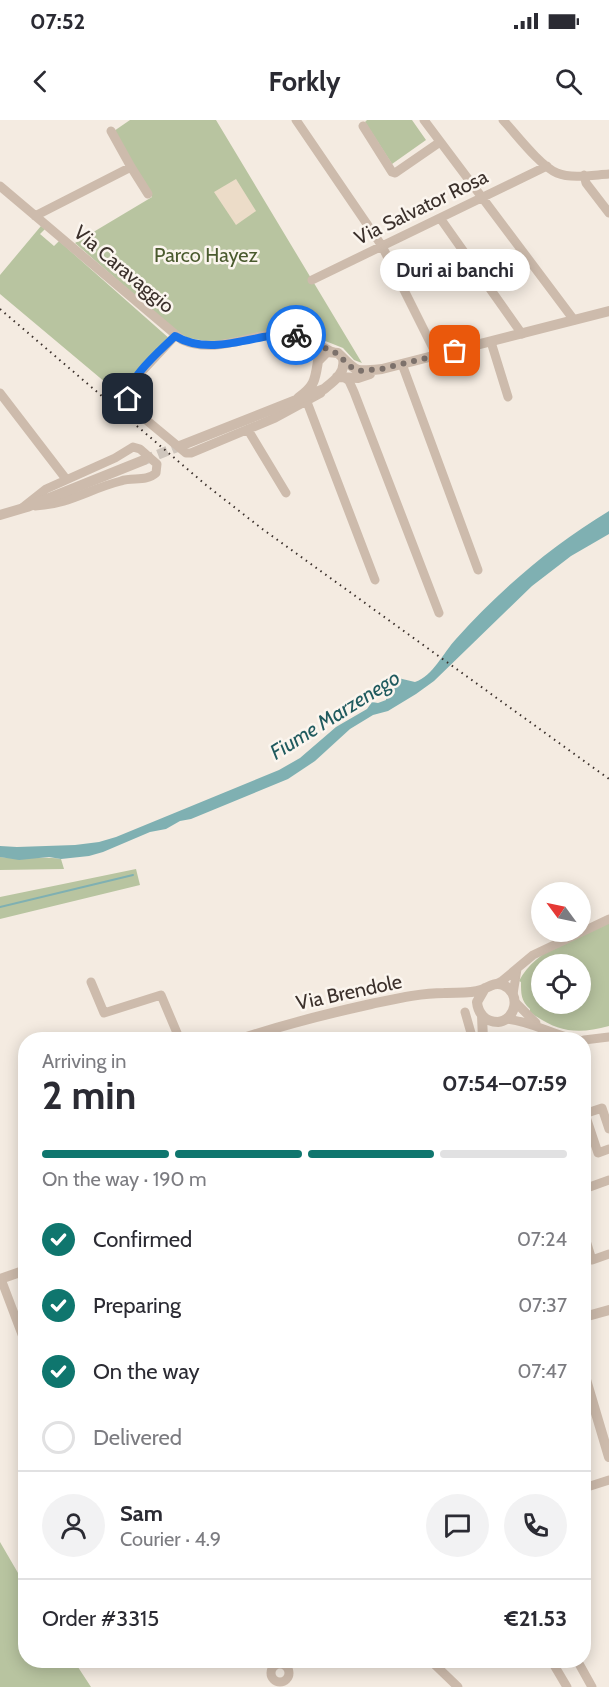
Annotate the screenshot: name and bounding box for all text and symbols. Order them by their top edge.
text: 07:52 [30,8,85,35]
icon: back [24,65,57,98]
text: Forkly [268,65,341,98]
icon: search [552,65,585,98]
street label: Via Salvator Rosa [350,164,492,250]
street label: Via Caravaggio [69,220,179,318]
park label: Parco Hayez [154,243,258,267]
callout: Duri ai banchi [380,249,530,291]
text: Duri ai banchi [396,258,514,282]
courier [266,305,326,365]
icon: bike [280,319,313,352]
pin [429,325,480,376]
icon: bag [438,334,471,367]
pin [102,373,153,424]
icon: home [111,382,144,415]
water label: Fiume Marzenego [265,665,404,765]
north arrow [531,882,591,942]
map controls [531,882,591,1014]
button: locate [531,954,591,1014]
street label: Via Brendole [294,969,404,1015]
text: Arriving in [42,1049,126,1073]
text: 07:54–07:59 [442,1070,567,1097]
text: 2 min [42,1071,136,1119]
text: On the way · 190 m [42,1167,207,1191]
icon: check [42,1223,75,1256]
text: Confirmed [93,1226,192,1253]
text: 07:24 [517,1227,567,1251]
icon: check [42,1289,75,1322]
text: Preparing [93,1292,181,1319]
text: 07:37 [518,1293,567,1317]
icon: check [42,1355,75,1388]
text: On the way [93,1358,200,1385]
text: 07:47 [517,1359,567,1383]
text: Delivered [93,1424,182,1451]
button: person [42,1494,105,1557]
button: chat [426,1494,489,1557]
button: phone [504,1494,567,1557]
text: Sam [120,1500,163,1527]
text: Courier · 4.9 [120,1527,221,1551]
text: Order #3315 [42,1605,159,1632]
text: €21.53 [505,1605,567,1632]

